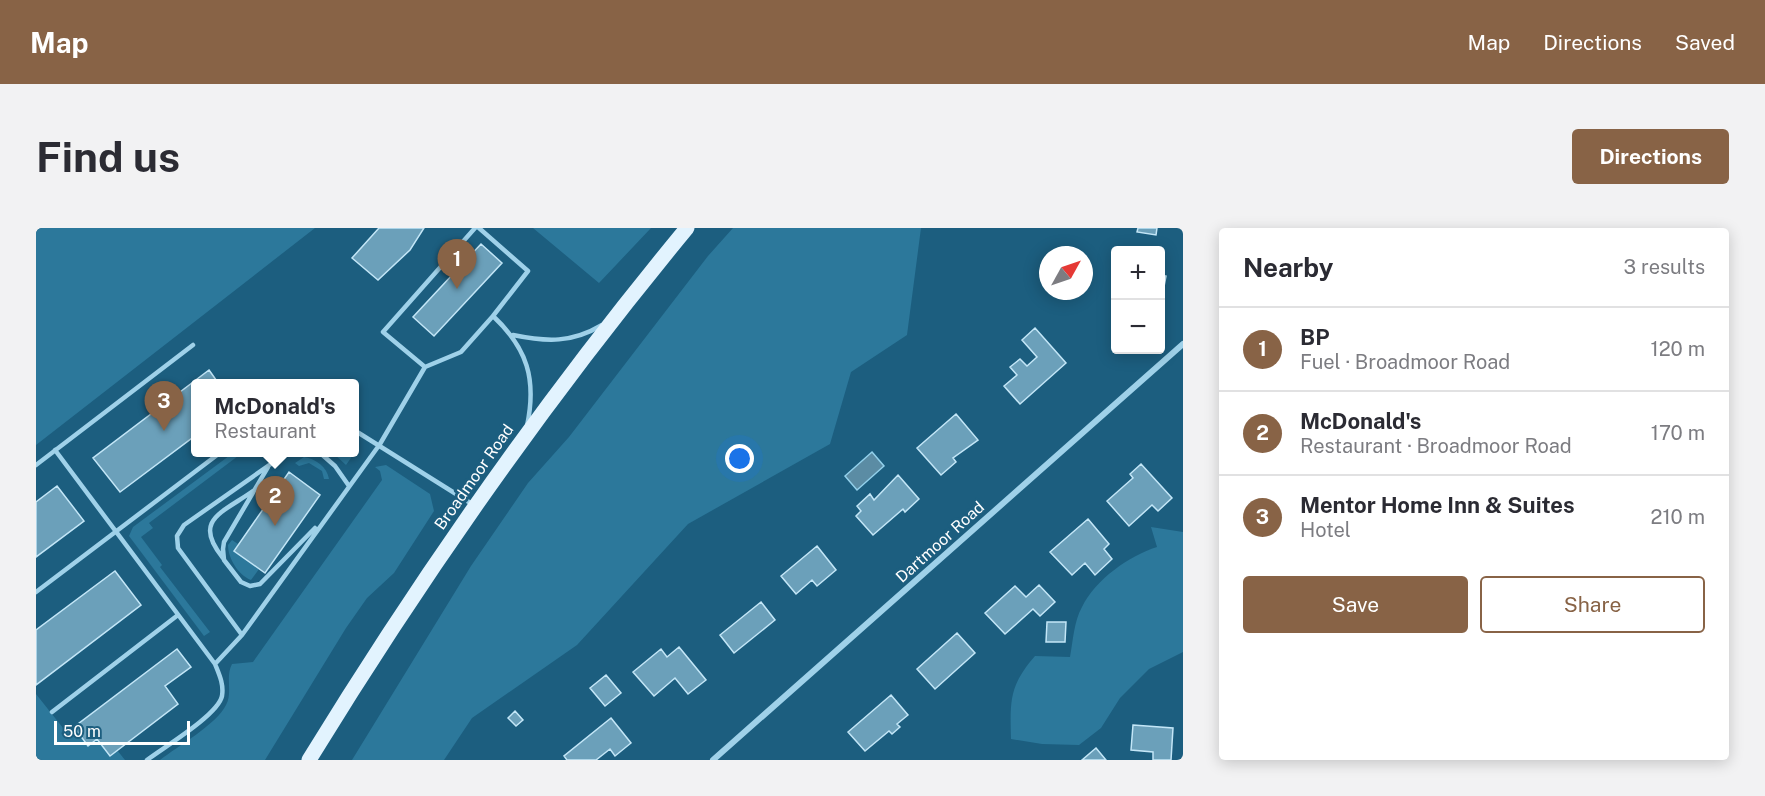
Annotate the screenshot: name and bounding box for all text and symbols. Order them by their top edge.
text: Map [30,26,89,59]
text: Map [1468,30,1510,55]
text: Directions [1543,30,1642,55]
text: Saved [1675,30,1735,55]
button: Directions [1572,129,1729,184]
text: Find us [36,132,180,181]
pin: 1 [438,239,476,289]
north arrow [1039,246,1093,300]
map controls [1111,246,1165,354]
button: + [1111,246,1165,300]
text: Nearby [1243,252,1333,283]
text: 3 results [1624,255,1705,279]
button: − [1111,300,1165,354]
text: BP [1300,324,1330,350]
text: 1 [1258,337,1267,361]
text: 120 m [1651,337,1705,361]
text: Fuel · Broadmoor Road [1300,350,1510,374]
popup [191,379,359,457]
pin: 3 [144,382,184,431]
text: McDonald's [214,393,336,419]
text: McDonald's [1300,408,1421,434]
text: Restaurant [214,419,317,443]
street label: Broadmoor Road [431,421,517,533]
text: 2 [1256,421,1269,445]
text: 170 m [1651,421,1705,445]
text: Restaurant · Broadmoor Road [1300,434,1572,458]
your location [725,444,754,473]
pin: 2 [256,476,294,526]
text: Mentor Home Inn & Suites [1300,492,1575,518]
street label: Dartmoor Road [892,497,988,587]
text: 3 [1256,505,1269,529]
text: 210 m [1651,505,1705,529]
text: Hotel [1300,518,1351,542]
button: Save [1243,576,1468,633]
button: Share [1480,576,1705,633]
scale bar [54,718,190,746]
text: 50 m [63,722,101,741]

